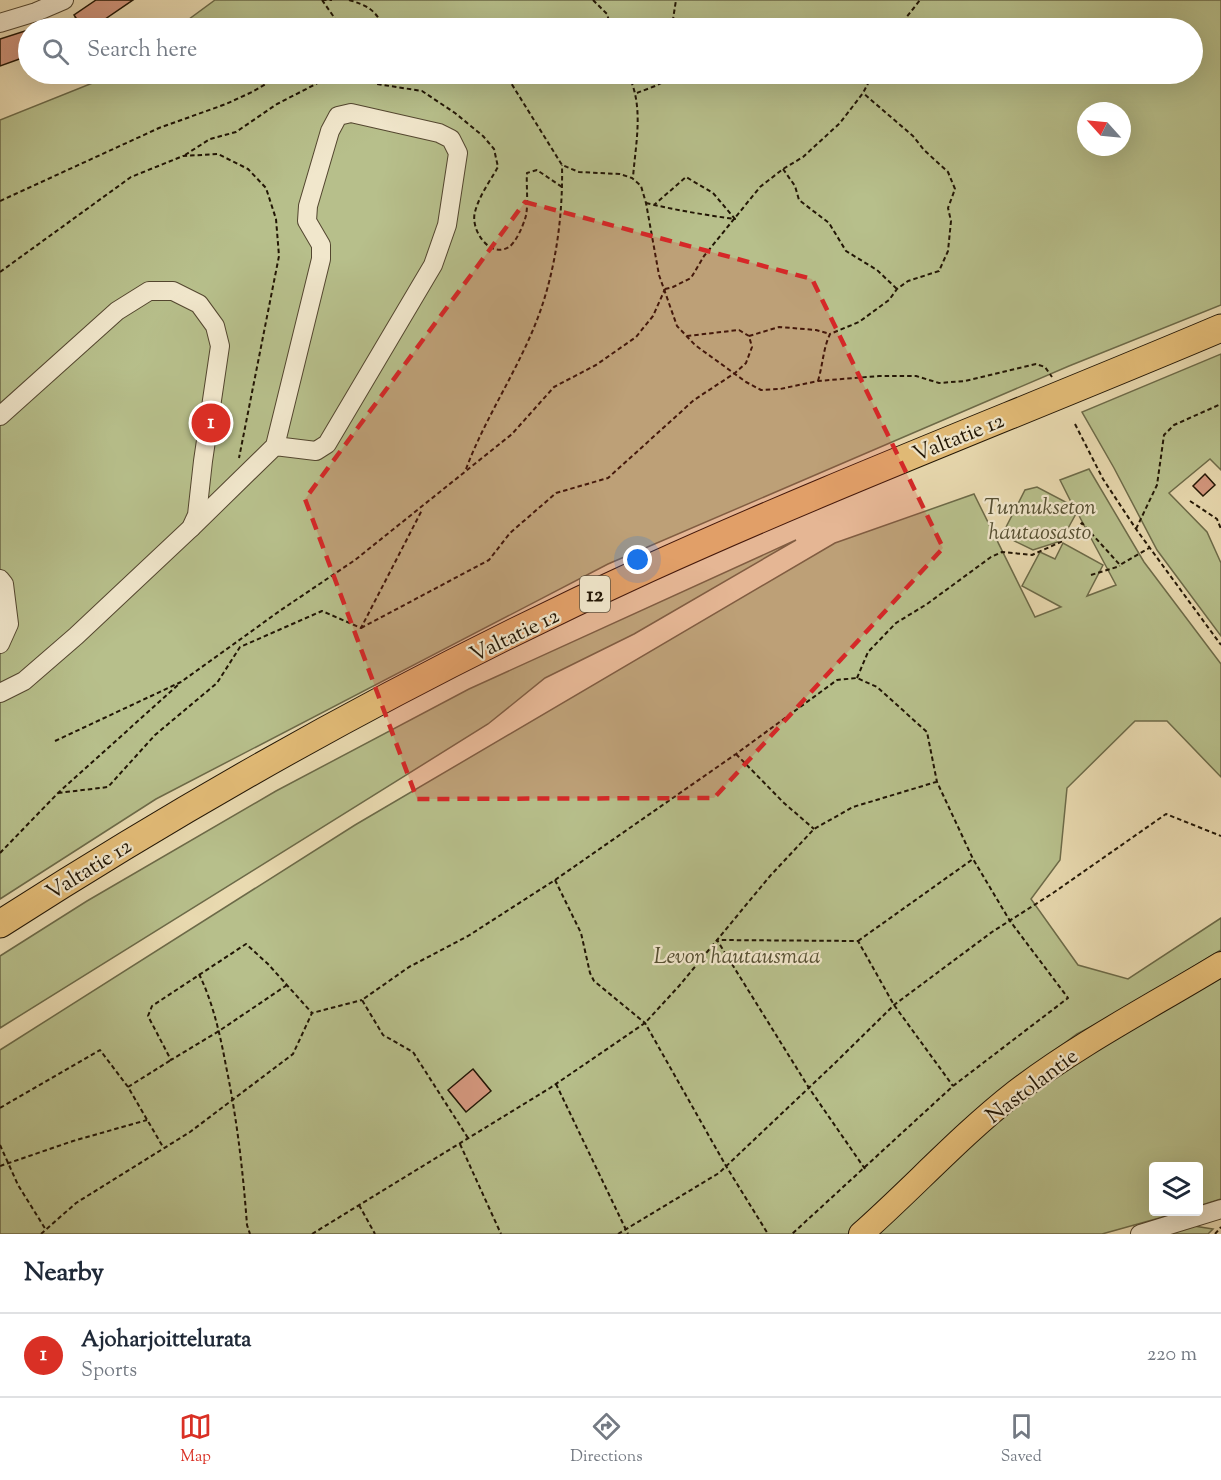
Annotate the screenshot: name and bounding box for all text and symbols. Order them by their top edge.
search box [18,18,1203,84]
icon: search [39,35,72,68]
text: Search here [87,35,197,67]
north arrow [1077,102,1131,156]
pin: 1 [192,400,230,446]
street label: Valtatie 12 [908,406,1010,472]
park label: Tunnukseton hautaosasto [984,493,1096,550]
your location [623,545,652,574]
road number: 12 [580,576,610,612]
street label: Valtatie 12 [465,601,566,672]
street label: Valtatie 12 [40,831,139,910]
park label: Levon hautausmaa [654,942,820,974]
street label: Nastolantie [980,1042,1086,1133]
map controls [1149,1162,1203,1216]
button: layers [1149,1162,1203,1216]
text: Nearby [24,1255,104,1292]
text: Ajoharjoittelurata [81,1325,252,1357]
text: 1 [40,1341,47,1370]
text: 220 m [1147,1341,1197,1370]
text: Sports [81,1357,137,1386]
tab: Map [179,1410,212,1469]
tab: Directions [570,1410,643,1469]
tab: Saved [1001,1410,1042,1469]

